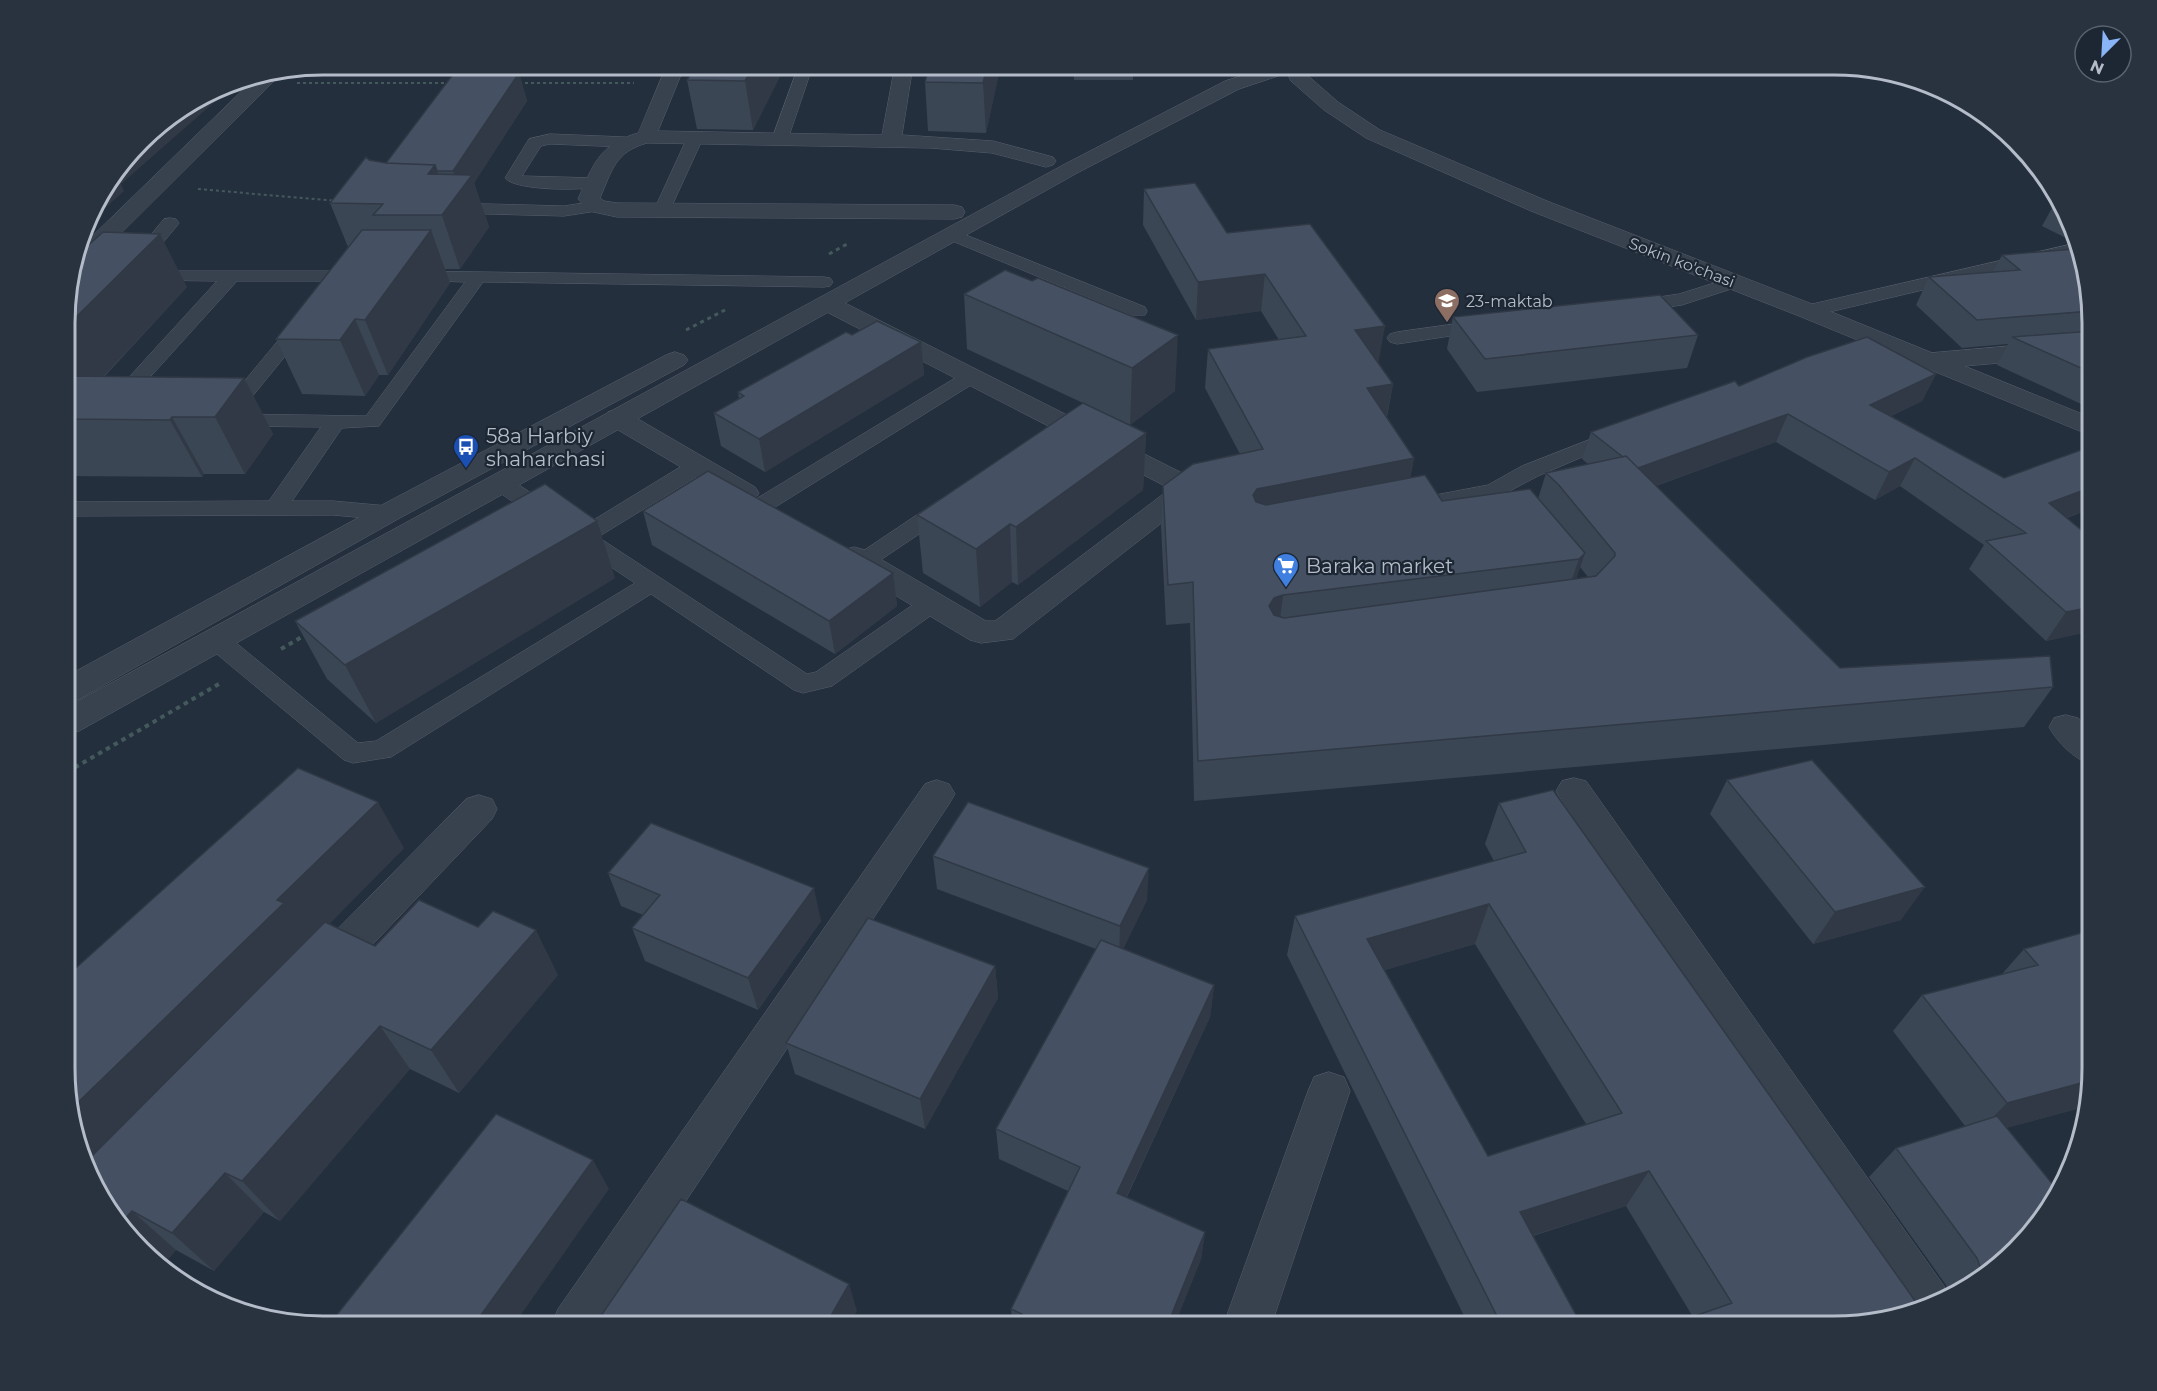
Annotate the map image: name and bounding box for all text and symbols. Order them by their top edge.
north arrow [2073,24,2133,84]
text: N [2087,56,2107,79]
street label: Sokin ko'chasi [1626,234,1738,291]
school or university icon: 23-maktab [1432,286,1462,324]
place label: 23-maktab [1466,292,1553,311]
place label: 58a Harbiy shaharchasi [486,424,606,471]
bus stop icon: 58a Harbiy shaharchasi [451,432,481,470]
supermarket icon: Baraka market [1271,551,1301,589]
place label: Baraka market [1306,554,1453,578]

